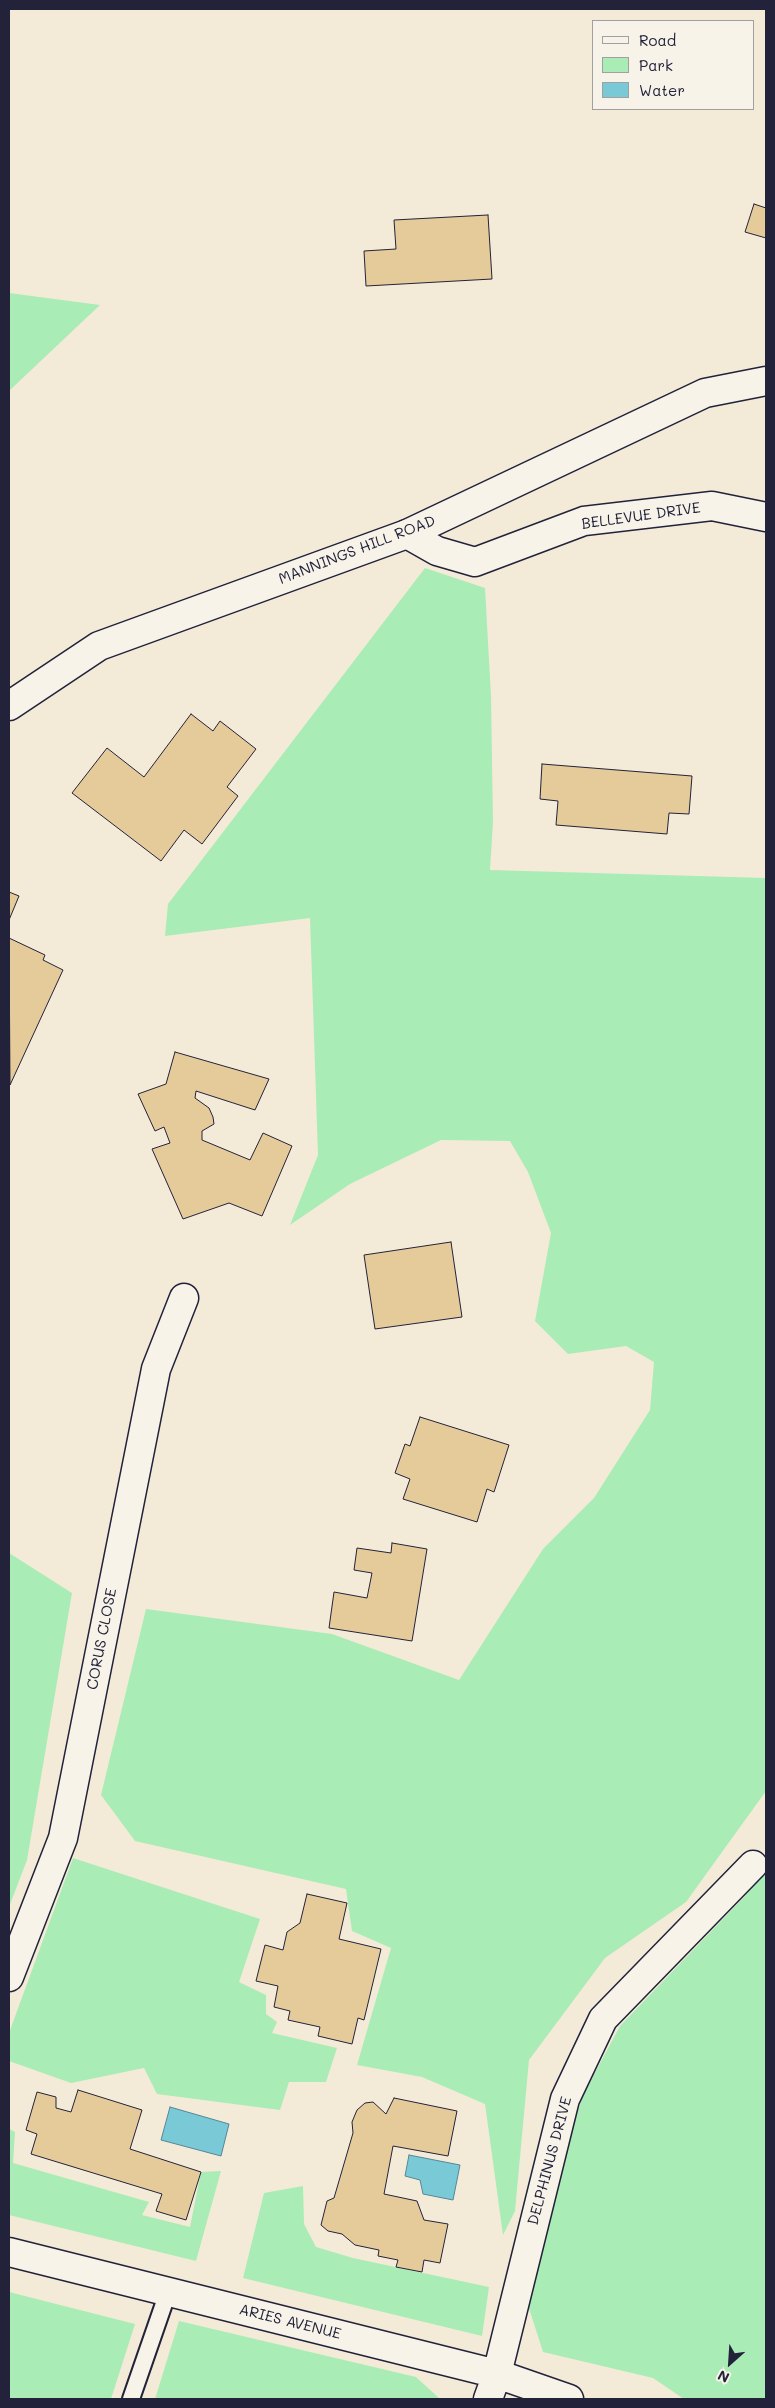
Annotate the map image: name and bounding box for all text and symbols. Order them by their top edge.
legend [592,20,755,110]
text: Road [639,30,676,50]
text: Park [639,55,673,75]
text: Water [639,80,685,100]
street label: BELLEVUE DRIVE [580,499,702,533]
street label: MANNINGS HILL ROAD [276,512,438,588]
street label: CORUS CLOSE [83,1587,121,1691]
street label: DELPHINUS DRIVE [524,2095,576,2227]
street label: ARIES AVENUE [237,2301,343,2343]
north arrow [705,2338,755,2388]
text: N [714,2366,732,2388]

